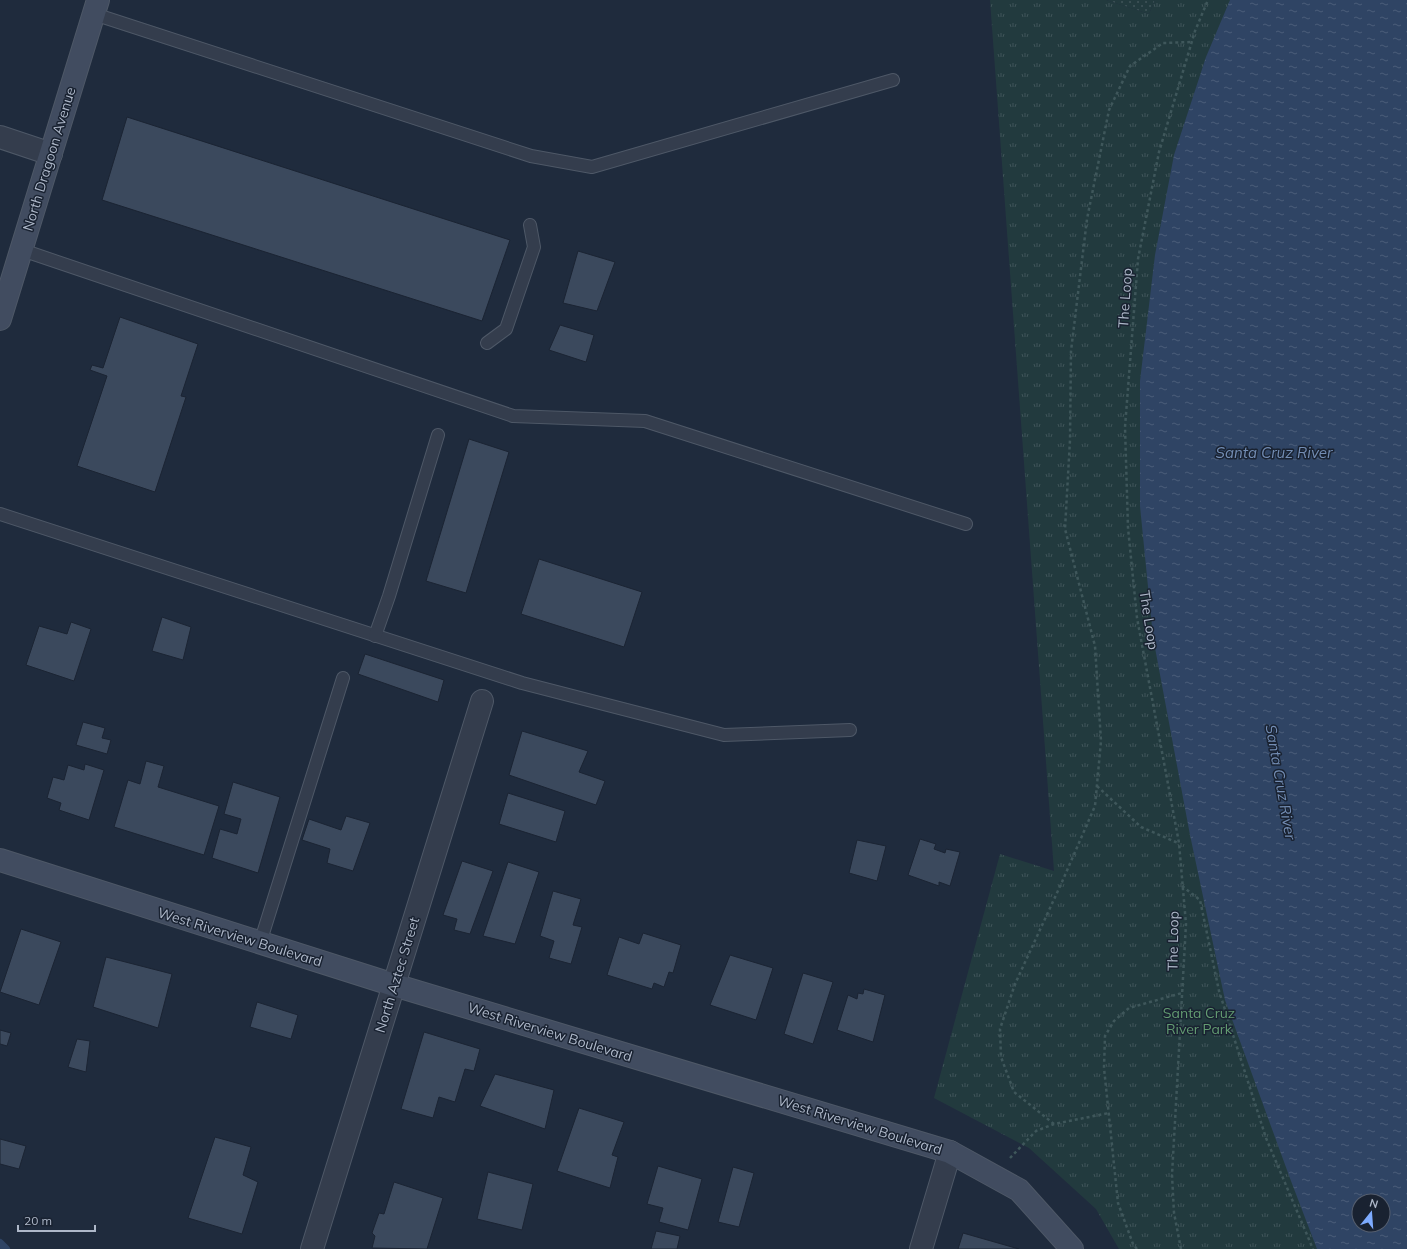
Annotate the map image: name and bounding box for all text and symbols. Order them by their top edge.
street label: North Dragoon Avenue [19,85,79,233]
street label: The Loop [1114,267,1136,329]
water label: Santa Cruz River [1216,443,1333,462]
street label: The Loop [1135,589,1163,651]
water label: Santa Cruz River [1262,723,1301,842]
street label: West Riverview Boulevard [156,903,324,971]
street label: The Loop [1163,911,1183,971]
street label: North Aztec Street [371,915,423,1035]
street label: West Riverview Boulevard [466,998,634,1066]
park label: Santa Cruz River Park [1163,1004,1235,1038]
street label: West Riverview Boulevard [776,1091,944,1159]
north arrow [1351,1193,1391,1233]
text: N [1368,1196,1380,1211]
scale bar [18,1207,95,1233]
text: 20 m [24,1213,52,1228]

